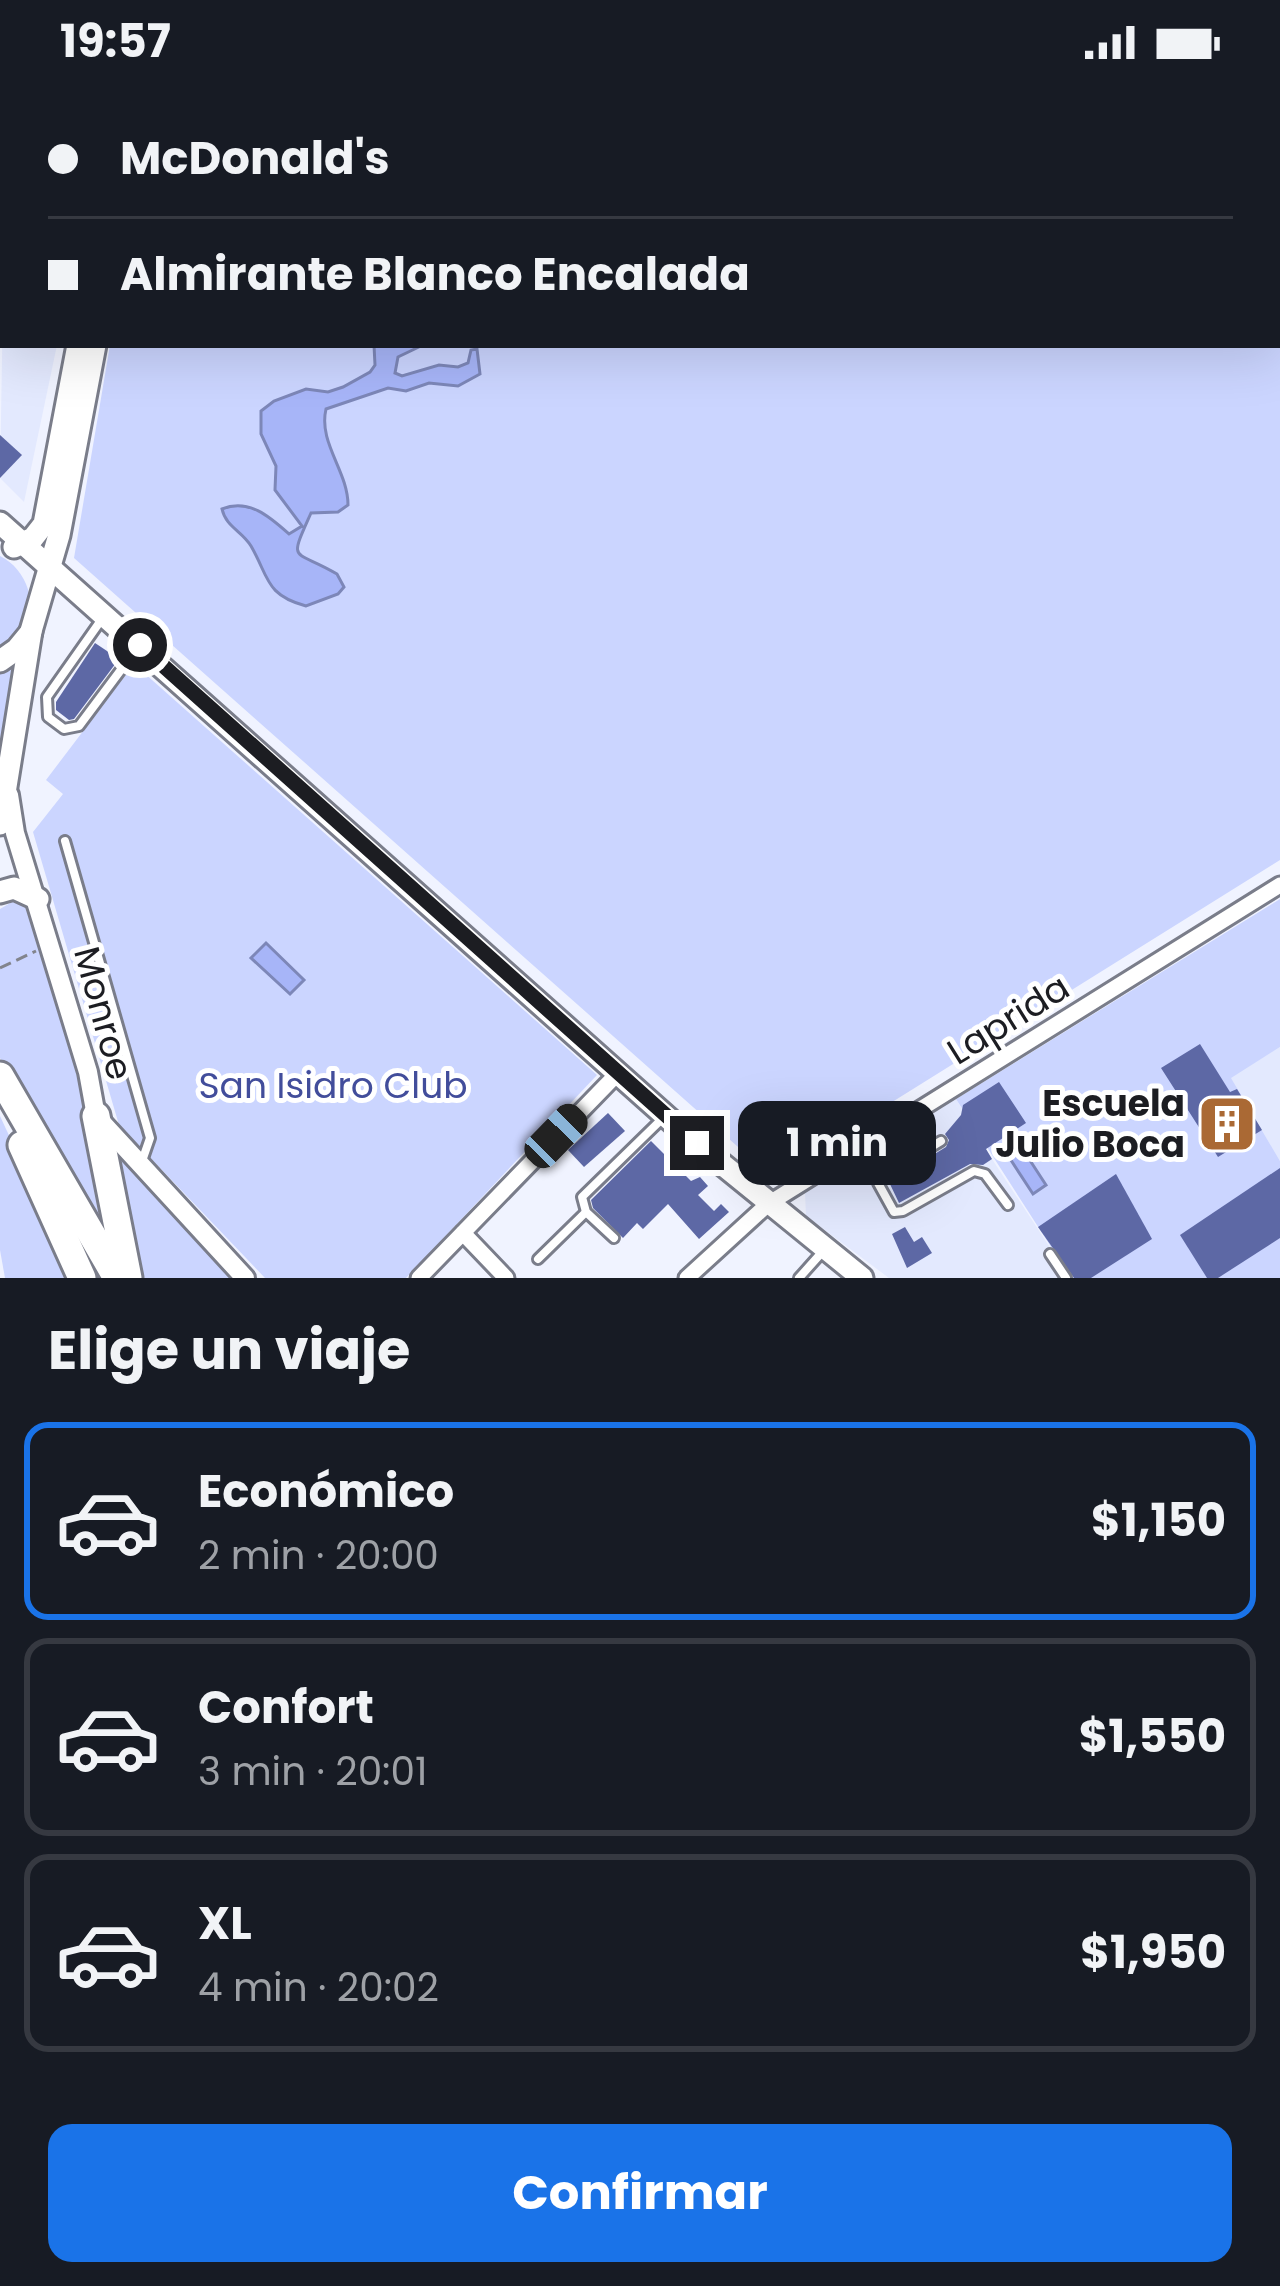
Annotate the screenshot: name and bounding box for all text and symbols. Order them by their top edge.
text: 19:57 [60,10,171,73]
text: McDonald's [120,127,390,190]
text: Almirante Blanco Encalada [120,243,750,306]
route start [113,618,167,672]
street label: Monroe [61,941,146,1085]
street label: Laprida [937,962,1079,1077]
park label: San Isidro Club [198,1060,468,1111]
place label: Escuela Julio Boca [995,1078,1185,1170]
building icon: Escuela Julio Boca [1196,1093,1258,1155]
car [518,1098,594,1174]
callout: 1 min [739,1101,937,1185]
text: 1 min [786,1115,888,1170]
route end [670,1116,724,1170]
text: Elige un viaje [48,1312,410,1388]
text: Económico [198,1460,454,1523]
icon: car [54,1467,162,1575]
text: $1,150 [1091,1489,1226,1552]
text: 2 min · 20:00 [198,1528,439,1583]
text: Confort [198,1676,374,1739]
icon: car [54,1683,162,1791]
text: $1,550 [1079,1705,1226,1768]
text: 3 min · 20:01 [198,1744,427,1799]
text: XL [198,1892,252,1955]
icon: car [54,1899,162,2007]
text: $1,950 [1080,1921,1226,1984]
text: 4 min · 20:02 [198,1960,439,2015]
button: Confirmar [48,2124,1232,2262]

